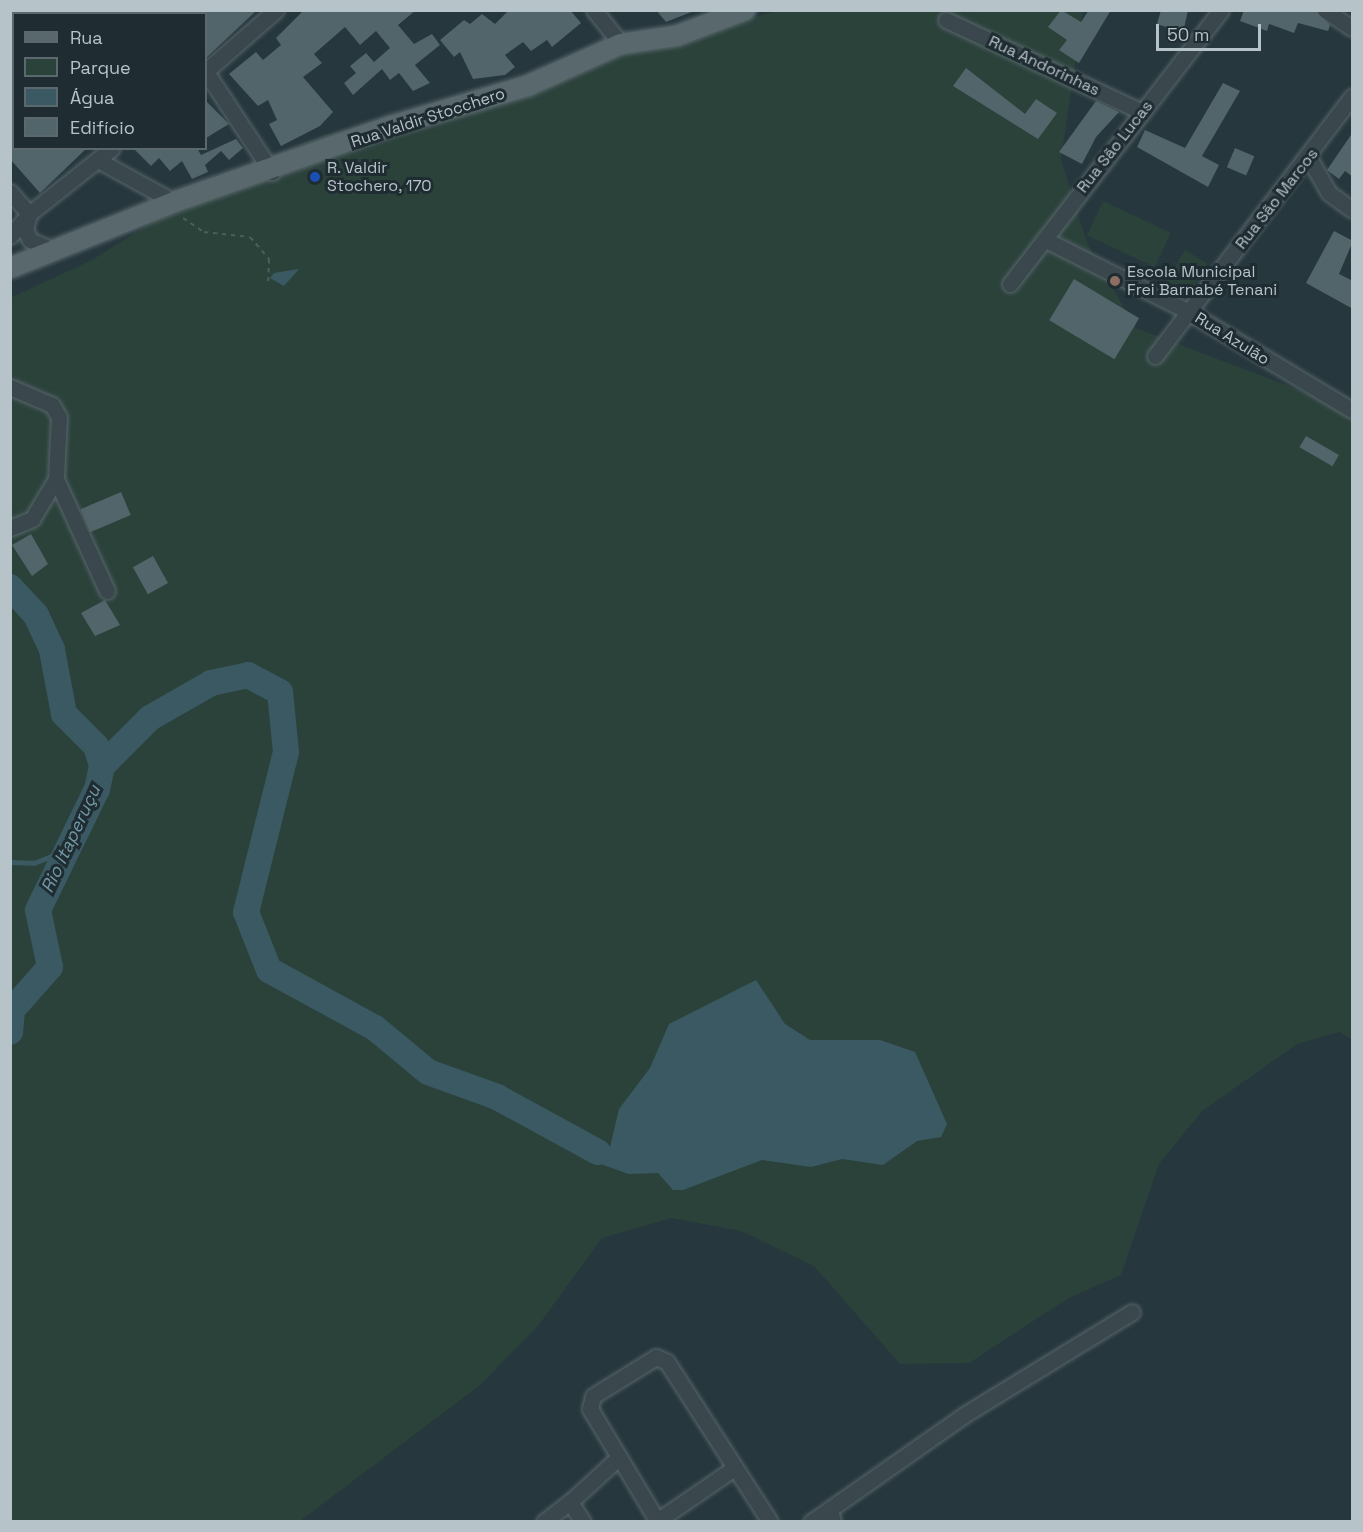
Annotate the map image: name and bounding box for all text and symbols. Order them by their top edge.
legend [12,12,207,150]
scale bar [1159,12,1264,50]
text: 50 m [1167,23,1209,46]
text: Rua [70,26,103,49]
street label: Rua Andorinhas [985,32,1103,100]
text: Parque [70,56,131,79]
street label: Rua Valdir Stocchero [349,84,507,152]
text: Água [70,86,114,109]
street label: Rua São Lucas [1073,97,1157,197]
text: Edifício [70,116,135,139]
street label: Rua São Marcos [1232,145,1322,253]
place label: R. Valdir Stochero, 170 [327,158,432,196]
marker: R. Valdir Stochero, 170 [308,170,322,184]
place label: Escola Municipal Frei Barnabé Tenani [1127,262,1278,300]
marker: Escola Municipal Frei Barnabé Tenani [1108,274,1122,288]
street label: Rua Azulão [1191,309,1273,369]
water label: Rio Itaperuçu [37,782,105,896]

